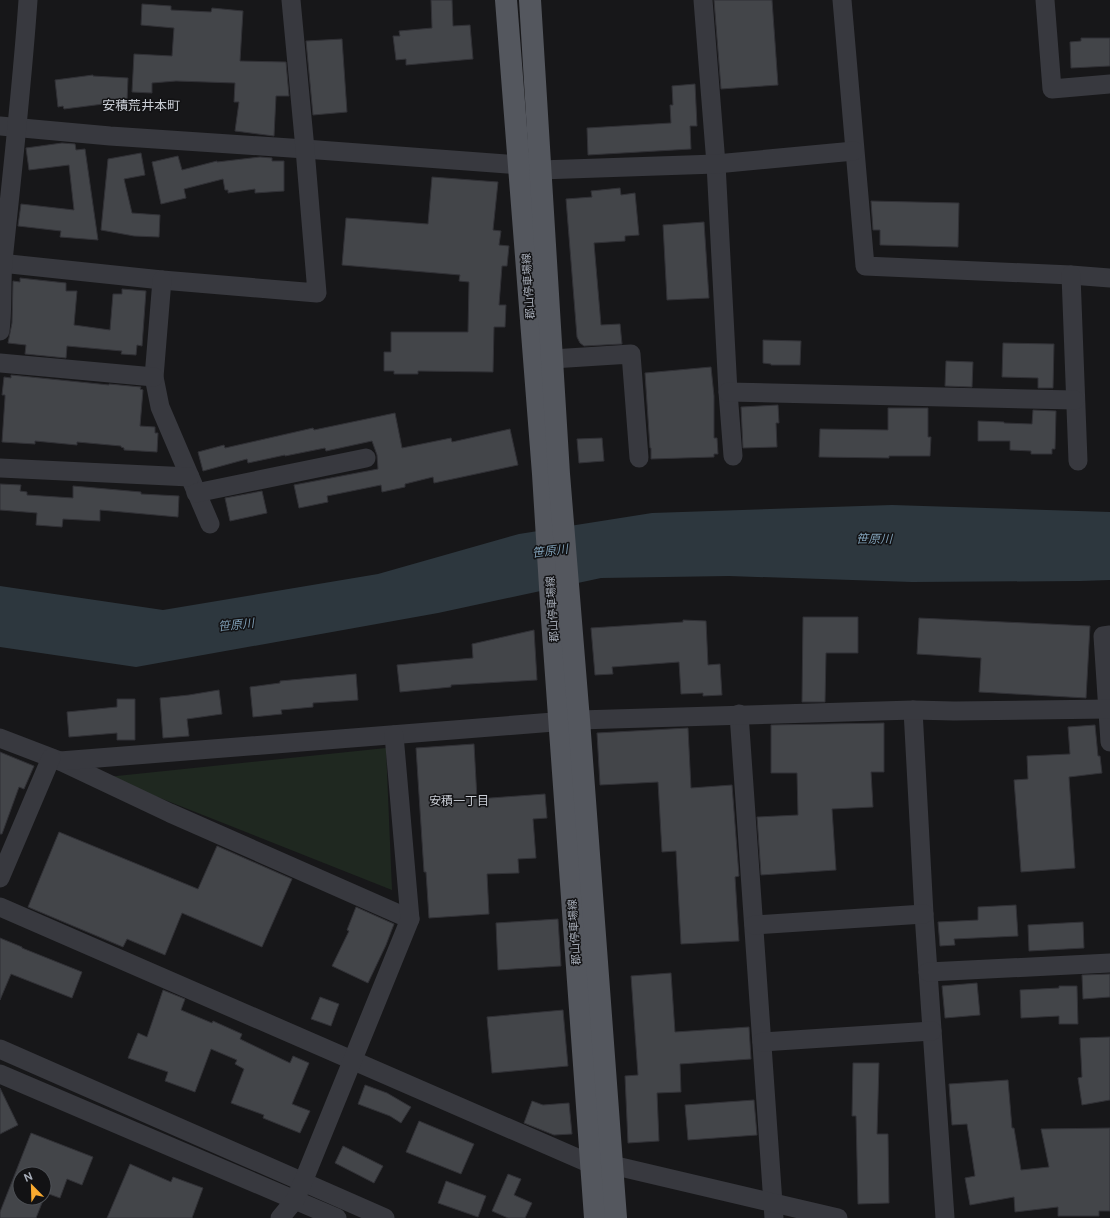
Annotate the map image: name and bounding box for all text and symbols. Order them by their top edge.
district label: 安積荒井本町 [102,97,180,114]
street label: 郡山停車場線 [519,253,537,319]
water label: 笹原川 [856,531,894,547]
water label: 笹原川 [531,541,571,561]
street label: 郡山停車場線 [543,576,561,642]
water label: 笹原川 [217,615,257,635]
district label: 安積一丁目 [429,793,489,809]
street label: 郡山停車場線 [565,899,583,965]
north arrow [12,1166,52,1206]
text: N [22,1169,35,1185]

